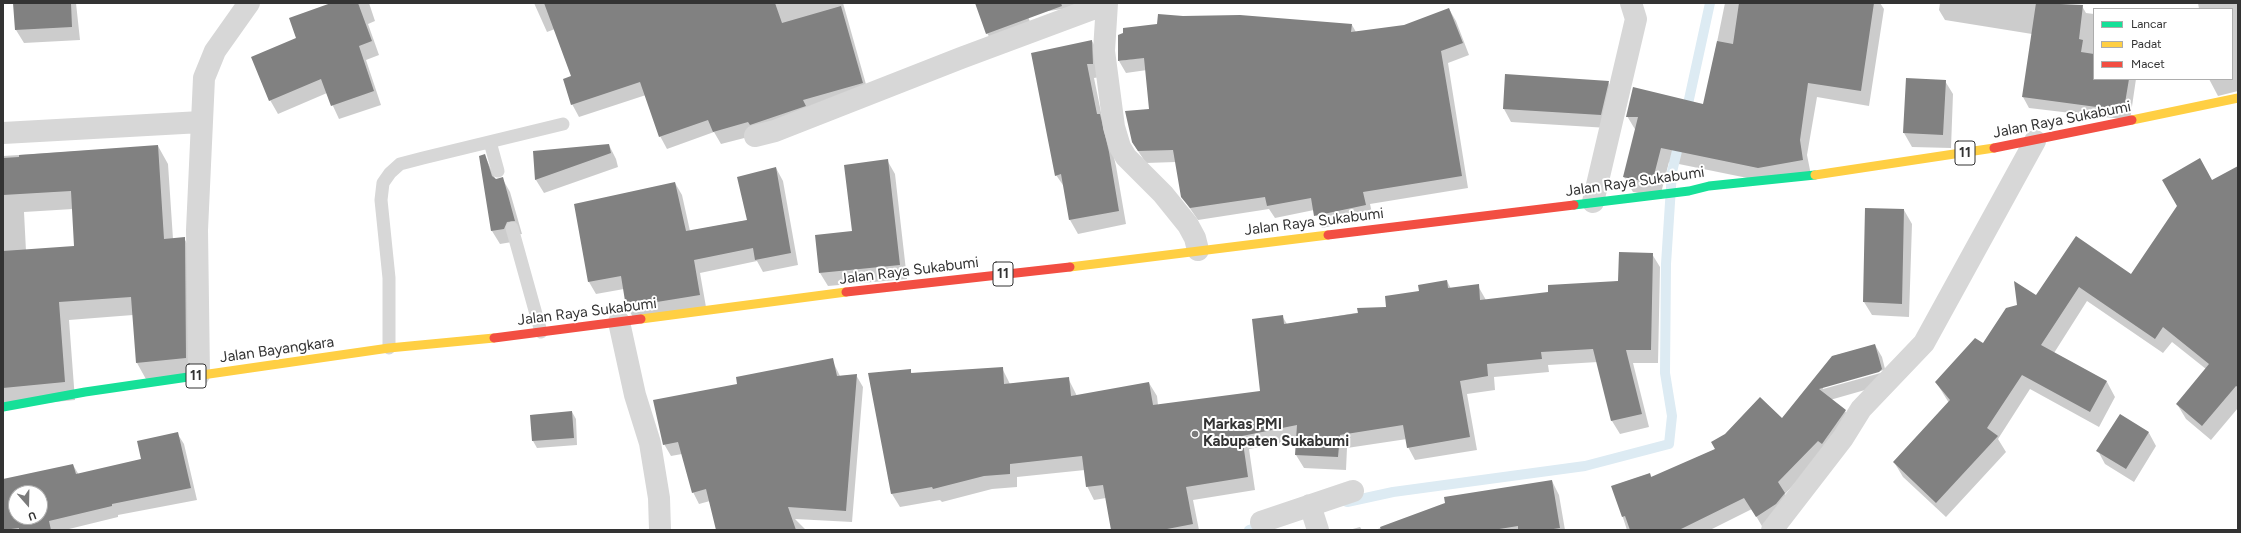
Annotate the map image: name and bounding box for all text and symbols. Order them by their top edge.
legend [2093,8,2233,80]
text: Lancar [2131,17,2167,31]
text: Padat [2131,37,2162,51]
text: Macet [2131,57,2165,71]
street label: Jalan Raya Sukabumi [1991,98,2133,142]
road number: 11 [1955,141,1975,165]
street label: Jalan Raya Sukabumi [1564,163,1706,201]
street label: Jalan Raya Sukabumi [1243,205,1385,239]
street label: Jalan Raya Sukabumi [838,254,980,288]
road number: 11 [993,262,1013,286]
street label: Jalan Raya Sukabumi [516,295,658,329]
street label: Jalan Bayangkara [219,333,335,367]
road number: 11 [186,364,206,388]
place label: Markas PMI Kabupaten Sukabumi [1203,416,1349,451]
marker: Markas PMI Kabupaten Sukabumi [1190,429,1200,439]
north arrow [8,485,48,525]
text: U [26,508,38,523]

